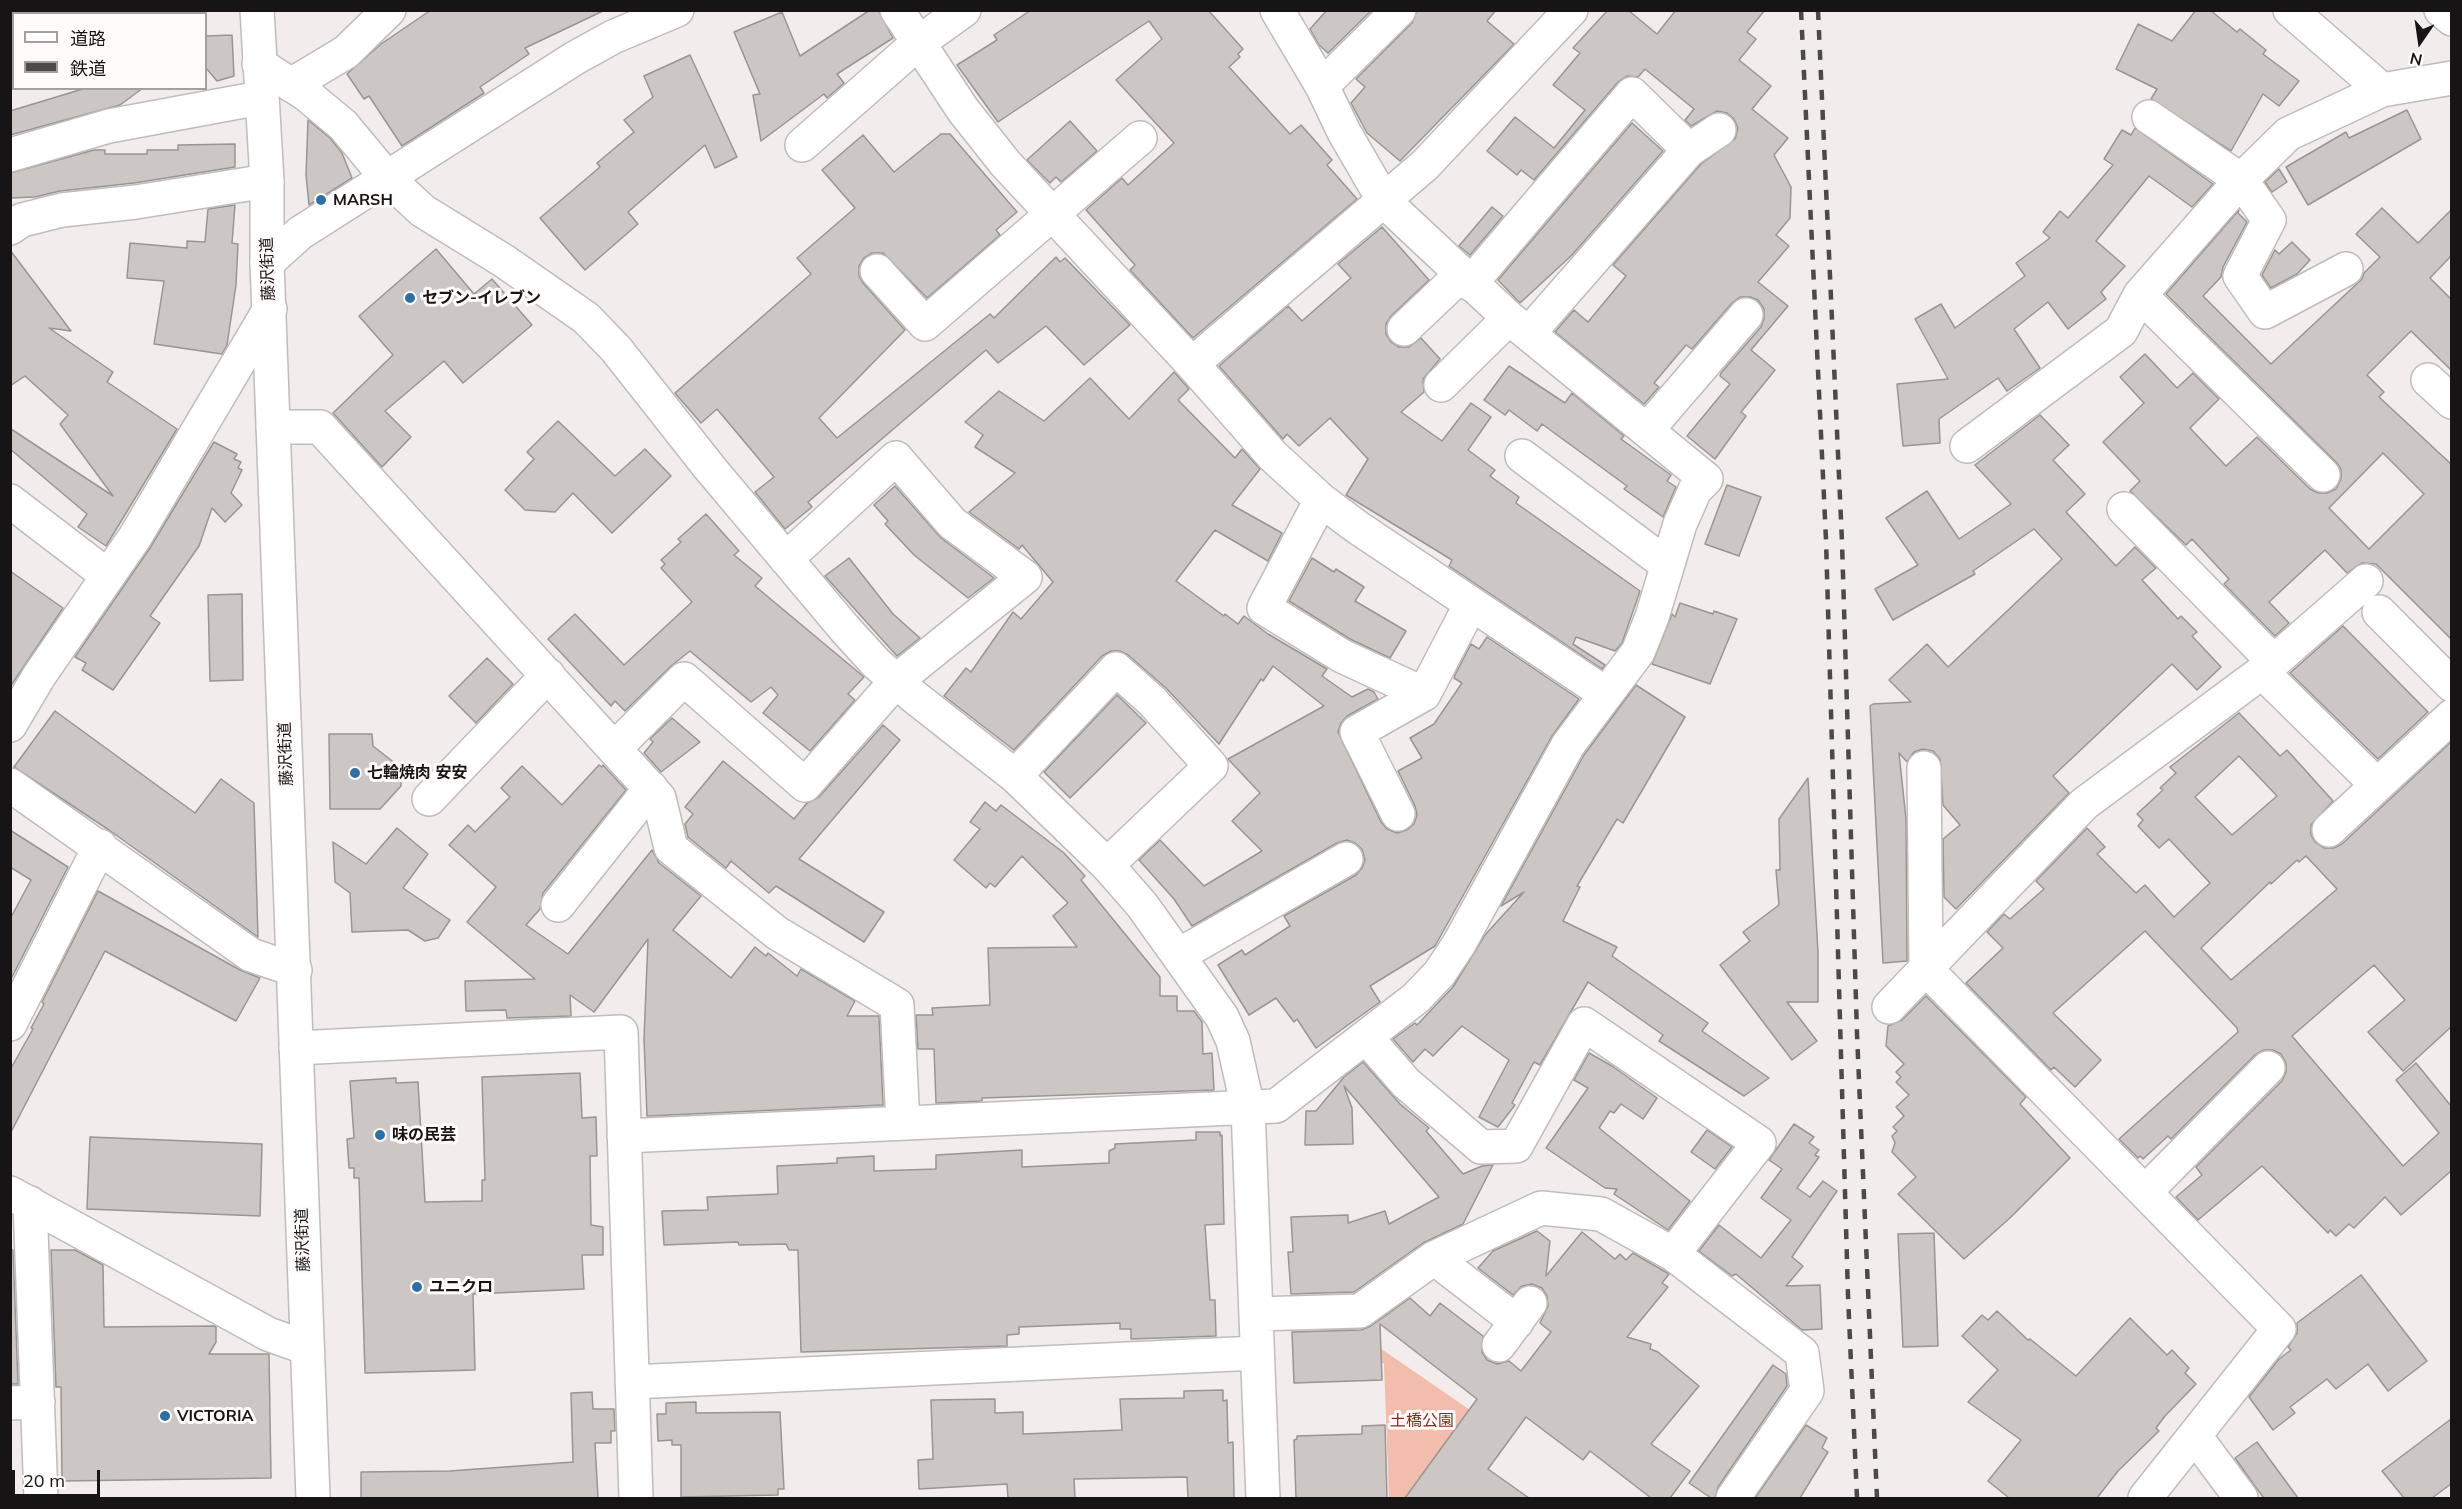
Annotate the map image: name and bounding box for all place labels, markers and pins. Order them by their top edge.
place label: MARSH [333,190,393,210]
marker: MARSH [314,193,328,207]
place label: セブン-イレブン [422,288,541,308]
marker: セブン-イレブン [403,291,417,305]
place label: 七輪焼肉 安安 [367,763,467,783]
marker: 七輪焼肉 安安 [348,766,362,780]
place label: 味の民芸 [392,1125,456,1145]
marker: 味の民芸 [373,1128,387,1142]
place label: ユニクロ [429,1277,493,1297]
marker: ユニクロ [410,1280,424,1294]
place label: VICTORIA [177,1406,253,1426]
marker: VICTORIA [158,1409,172,1423]

